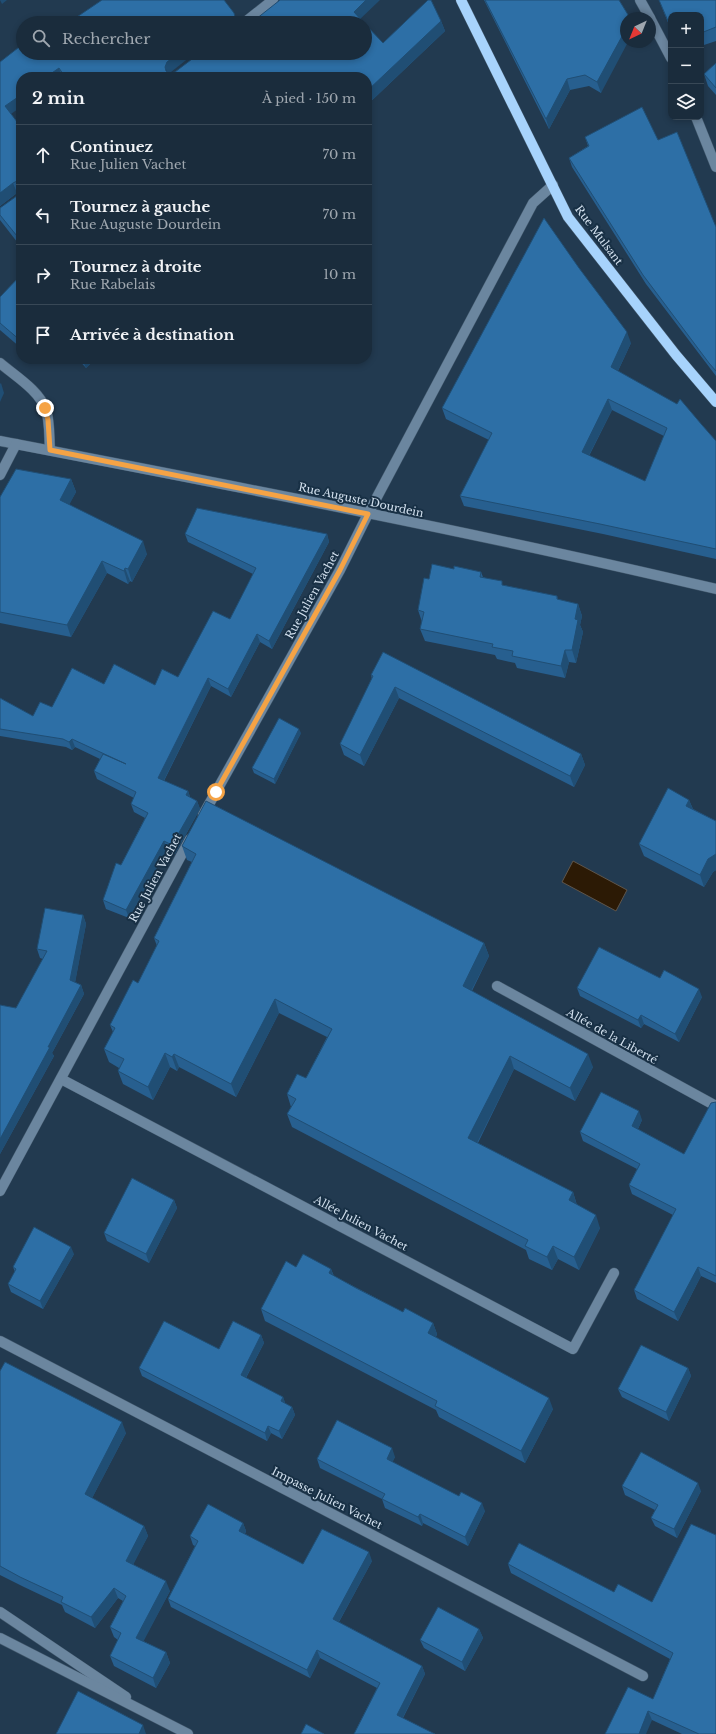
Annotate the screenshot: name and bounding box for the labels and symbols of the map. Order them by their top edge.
north arrow [620,12,656,48]
street label: Rue Mulsant [572,202,626,268]
route end [36,399,54,417]
street label: Rue Auguste Dourdein [297,480,425,520]
street label: Rue Julien Vachet [282,548,342,641]
route start [207,783,225,801]
street label: Rue Julien Vachet [126,830,185,925]
street label: Allée de la Liberté [563,1005,660,1067]
street label: Allée Julien Vachet [311,1192,411,1254]
street label: Impasse Julien Vachet [269,1464,385,1532]

